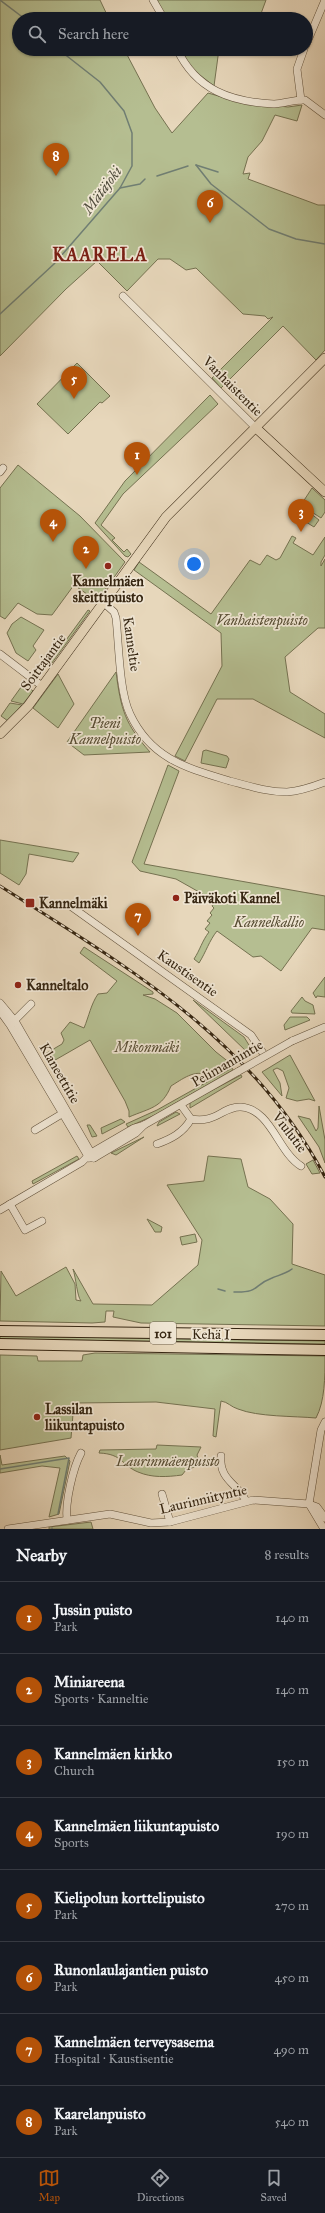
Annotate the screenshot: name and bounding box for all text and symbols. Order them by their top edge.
search box [12,12,313,56]
icon: search [26,23,48,45]
text: Search here [58,25,129,43]
pin: 8 [43,143,69,176]
water label: Mätäjoki [77,162,126,219]
pin: 6 [197,190,223,223]
district label: KAARELA [52,244,148,266]
street label: Vanhaistentie [198,352,266,420]
pin: 5 [61,366,87,399]
pin: 1 [124,442,150,475]
pin: 3 [288,499,314,532]
pin: 4 [40,509,66,542]
pin: 2 [73,536,99,569]
your location [184,554,204,574]
marker: Kannelmäen skeittipuisto [103,561,113,571]
place label: Kannelmäen skeittipuisto [72,573,144,607]
park label: Vanhaistenpuisto [216,612,308,630]
street label: Kanneltie [119,616,144,673]
street label: Soittajantie [17,630,70,694]
park label: Pieni Kannelpuisto [68,715,141,749]
place label: Päiväkoti Kannel [184,890,281,907]
marker: Päiväkoti Kannel [171,893,181,903]
place label: Kannelmäki [39,895,108,912]
marker: Kannelmäki [24,897,36,909]
pin: 7 [125,903,151,936]
park label: Kannelkallio [233,914,304,931]
street label: Kaustisentie [154,946,221,1001]
place label: Kanneltalo [26,977,88,994]
marker: Kanneltalo [13,980,23,990]
street label: Pelimannintie [188,1036,266,1091]
park label: Mikonmäki [113,1039,179,1056]
street label: Klaneettitie [35,1040,84,1107]
street label: Viulutie [268,1108,311,1156]
road number: 101 [150,1322,176,1344]
street label: Kehä I [192,1326,230,1343]
place label: Lassilan liikuntapuisto [44,1401,124,1435]
marker: Lassilan liikuntapuisto [32,1412,42,1422]
park label: Laurinmäenpuisto [115,1453,220,1471]
street label: Laurinniityntie [158,1481,249,1518]
text: Nearby [16,1545,67,1566]
text: 8 results [265,1547,309,1563]
text: Jussin puisto [54,1601,132,1619]
text: 1 [26,1610,32,1626]
text: 140 m [275,1610,309,1626]
text: Park [54,1619,78,1635]
text: Miniareena [54,1673,125,1691]
text: 2 [26,1682,32,1698]
text: 140 m [275,1682,309,1698]
text: Sports · Kanneltie [54,1691,148,1707]
text: Kannelmäen kirkko [54,1745,172,1763]
text: 3 [26,1754,32,1770]
text: 150 m [277,1754,309,1770]
text: Church [54,1763,94,1779]
text: Kannelmäen liikuntapuisto [54,1817,219,1835]
text: 4 [25,1826,33,1842]
text: 190 m [276,1826,309,1842]
text: Sports [54,1835,89,1851]
text: Kielipolun korttelipuisto [54,1889,205,1907]
text: 5 [26,1898,32,1914]
text: 270 m [275,1898,309,1914]
text: Park [54,1907,78,1923]
text: Runonlaulajantien puisto [54,1961,208,1979]
text: 6 [26,1970,32,1986]
text: 450 m [274,1970,309,1986]
text: Park [54,1979,78,1995]
text: Kannelmäen terveysasema [54,2033,214,2051]
text: 7 [26,2042,32,2058]
text: 490 m [273,2042,309,2058]
text: Hospital · Kaustisentie [54,2051,174,2067]
text: Kaarelanpuisto [54,2105,146,2123]
text: 8 [26,2114,32,2130]
text: 540 m [275,2114,309,2130]
text: Park [54,2123,78,2139]
tab: Map [38,2167,60,2204]
tab: Directions [137,2167,184,2204]
tab: Saved [261,2167,287,2204]

